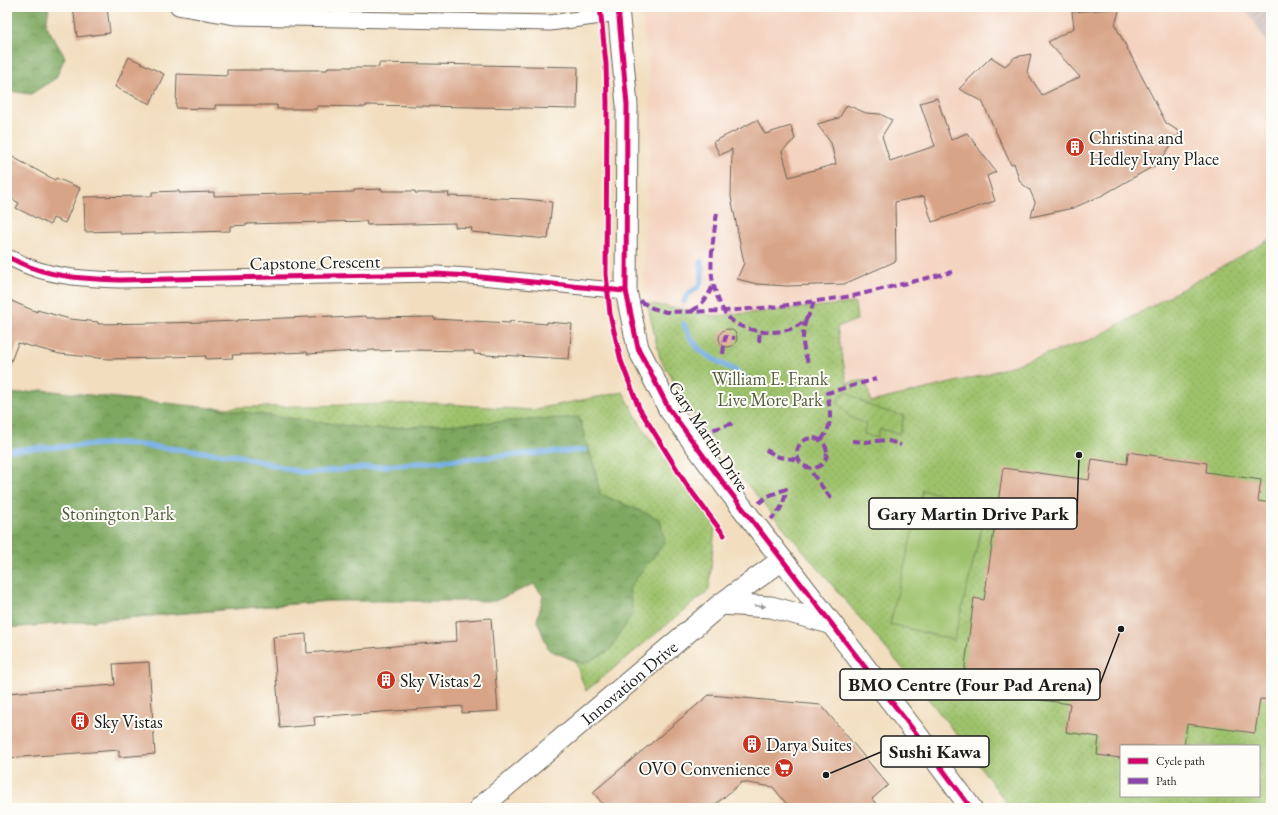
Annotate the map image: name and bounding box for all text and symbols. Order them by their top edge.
place label: Christina and Hedley Ivany Place [1089,126,1219,170]
building icon: Christina and Hedley Ivany Place [1064,136,1086,158]
street label: Capstone Crescent [250,249,381,275]
park label: William E. Frank Live More Park [712,367,829,411]
street label: Gary Martin Drive [664,376,754,496]
callout: Gary Martin Drive Park [869,498,1077,529]
text: Gary Martin Drive Park [877,501,1069,526]
park label: Stonington Park [62,502,175,525]
one-way arrow [754,603,766,610]
street label: Innovation Drive [576,635,682,729]
building icon: Sky Vistas 2 [375,669,397,691]
place label: Sky Vistas 2 [400,669,482,692]
callout: BMO Centre (Four Pad Arena) [840,669,1100,700]
text: BMO Centre (Four Pad Arena) [848,672,1092,697]
building icon: Sky Vistas [69,710,91,732]
place label: Sky Vistas [94,710,163,733]
building icon: Darya Suites [741,733,763,755]
place label: Darya Suites [766,733,852,756]
callout: Sushi Kawa [881,736,989,767]
text: Sushi Kawa [889,739,982,764]
legend [1120,745,1260,797]
text: Cycle path [1156,753,1205,769]
place label: OVO Convenience [638,757,770,780]
supermarket icon: OVO Convenience [773,757,795,779]
text: Path [1156,773,1177,789]

